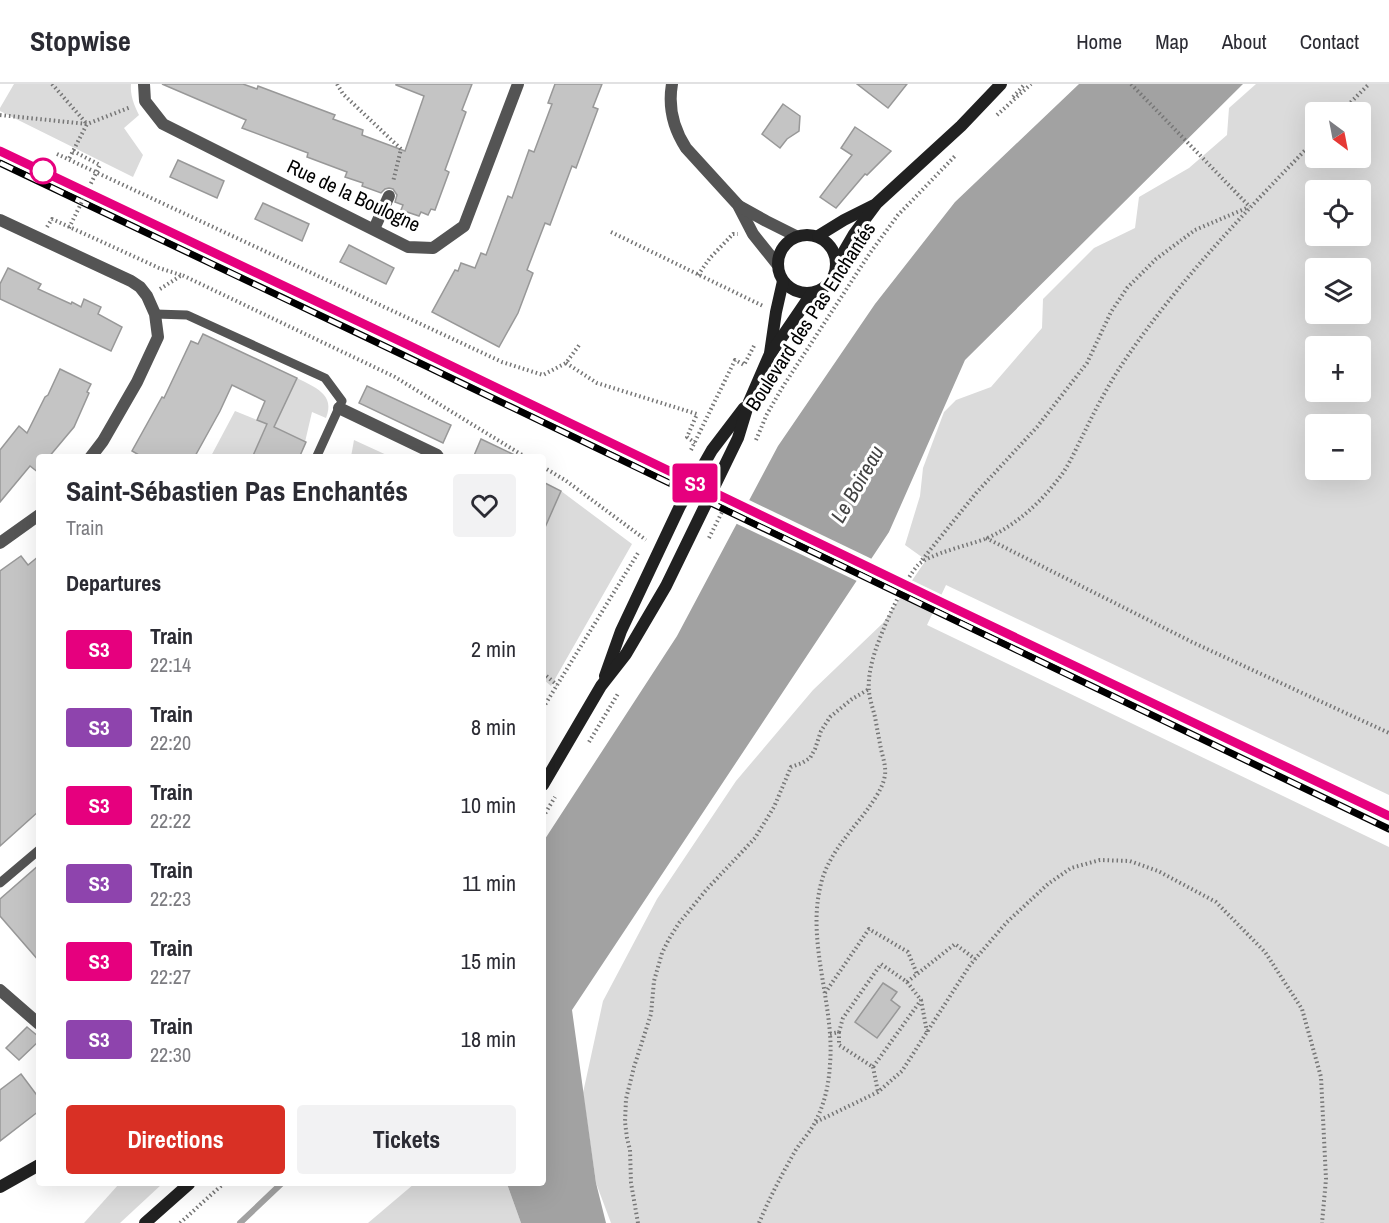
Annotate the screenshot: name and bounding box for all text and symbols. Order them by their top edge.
text: Stopwise [30,22,131,60]
text: Home [1076,27,1122,56]
text: Map [1155,27,1189,56]
text: About [1222,27,1267,56]
text: Contact [1300,27,1359,56]
north arrow [1305,102,1371,168]
map controls [1305,102,1371,480]
street label: Rue de la Boulogne [283,152,425,238]
unlabelled marker [30,158,56,184]
button: locate [1305,180,1371,246]
street label: Boulevard des Pas Enchantés [739,217,881,415]
button: layers [1305,258,1371,324]
button: + [1305,336,1371,402]
button: − [1305,414,1371,480]
water label: Le Boireau [823,440,891,528]
line badge: S3 [668,464,722,502]
text: S3 [684,469,706,498]
text: Saint-Sébastien Pas Enchantés [66,472,408,510]
button: heart [453,474,516,537]
text: Train [66,514,104,541]
text: Departures [66,568,161,598]
text: Train [150,621,193,651]
text: 2 min [471,634,516,664]
text: S3 [88,635,110,664]
text: 22:14 [150,651,191,678]
text: Train [150,699,193,729]
text: 8 min [471,712,516,742]
text: S3 [88,713,110,742]
text: 22:20 [150,729,191,756]
text: Train [150,777,193,807]
text: 10 min [461,790,516,820]
text: S3 [88,791,110,820]
text: 22:22 [150,807,191,834]
text: Train [150,855,193,885]
text: 11 min [462,868,516,898]
text: S3 [88,869,110,898]
text: 22:23 [150,885,191,912]
text: Train [150,933,193,963]
text: 15 min [461,946,516,976]
text: S3 [88,947,110,976]
text: 22:27 [150,963,191,990]
text: Train [150,1011,193,1041]
text: 18 min [461,1024,516,1054]
text: S3 [88,1025,110,1054]
text: 22:30 [150,1041,191,1068]
button: Directions [66,1105,285,1174]
button: Tickets [297,1105,516,1174]

